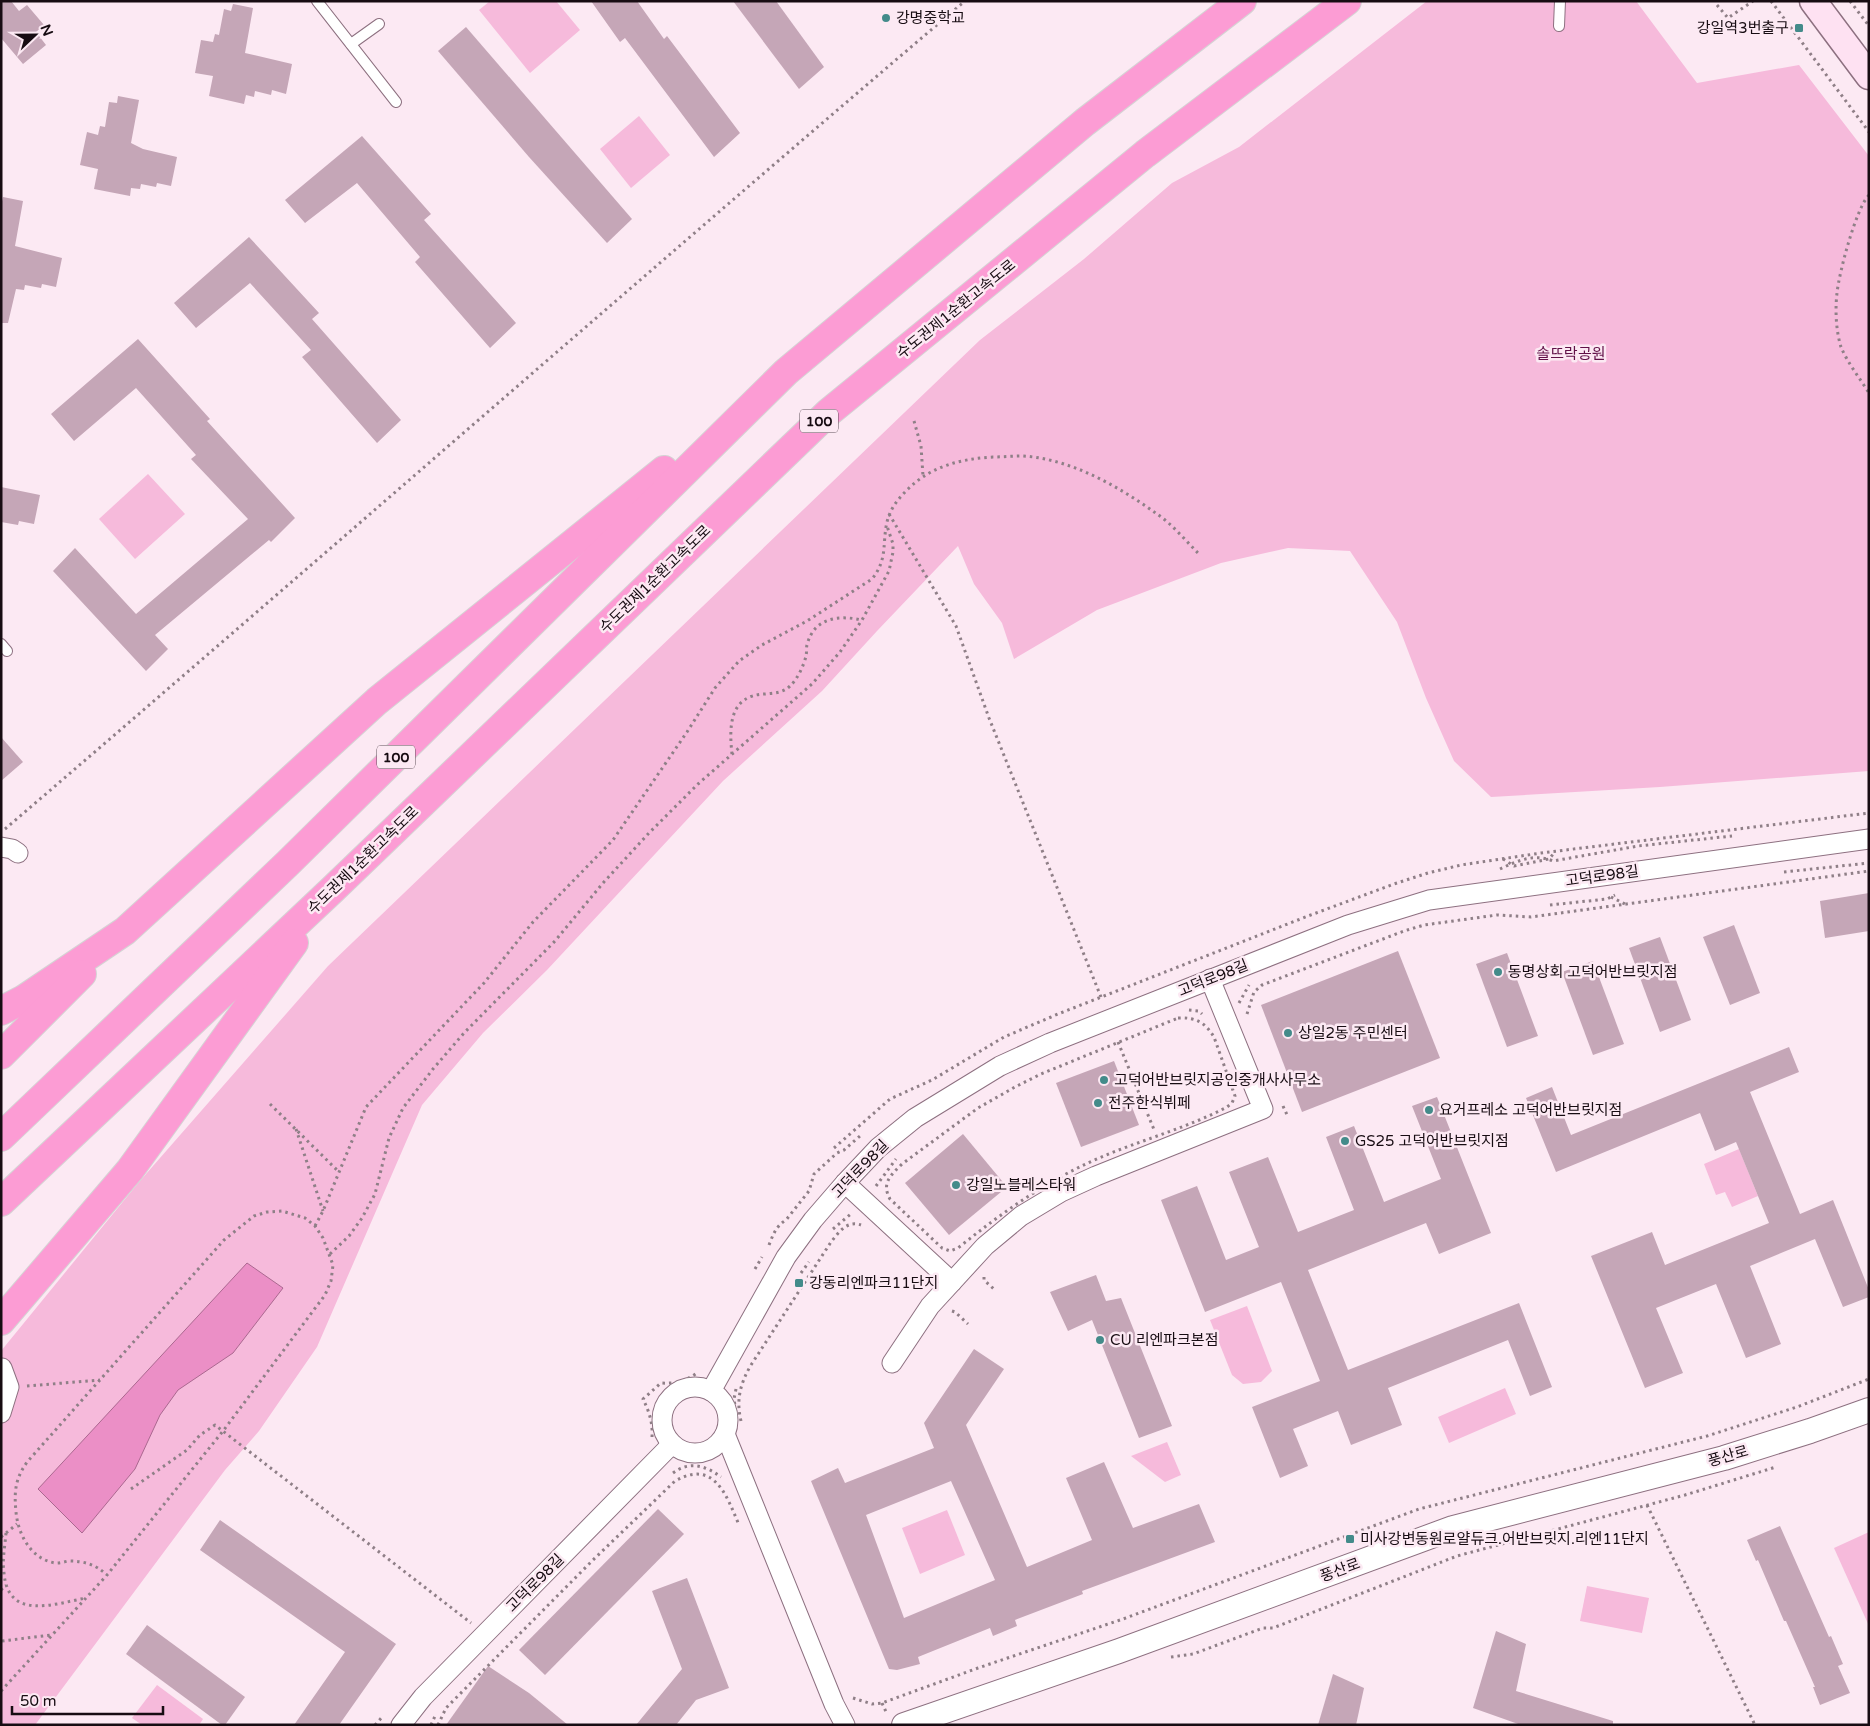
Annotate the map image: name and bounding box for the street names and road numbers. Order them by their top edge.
street label: 수도권제1순환고속도로 [893,256,1019,362]
road number: 100 [800,410,838,432]
street label: 수도권제1순환고속도로 [596,521,714,637]
road number: 100 [377,746,415,769]
street label: 수도권제1순환고속도로 [304,802,422,918]
street label: 고덕로98길 [1564,862,1640,890]
street label: 고덕로98길 [1175,956,1251,1000]
street label: 고덕로98길 [828,1136,892,1202]
street label: 풍산로 [1706,1442,1750,1470]
street label: 고덕로98길 [502,1550,568,1616]
street label: 풍산로 [1317,1554,1363,1586]

